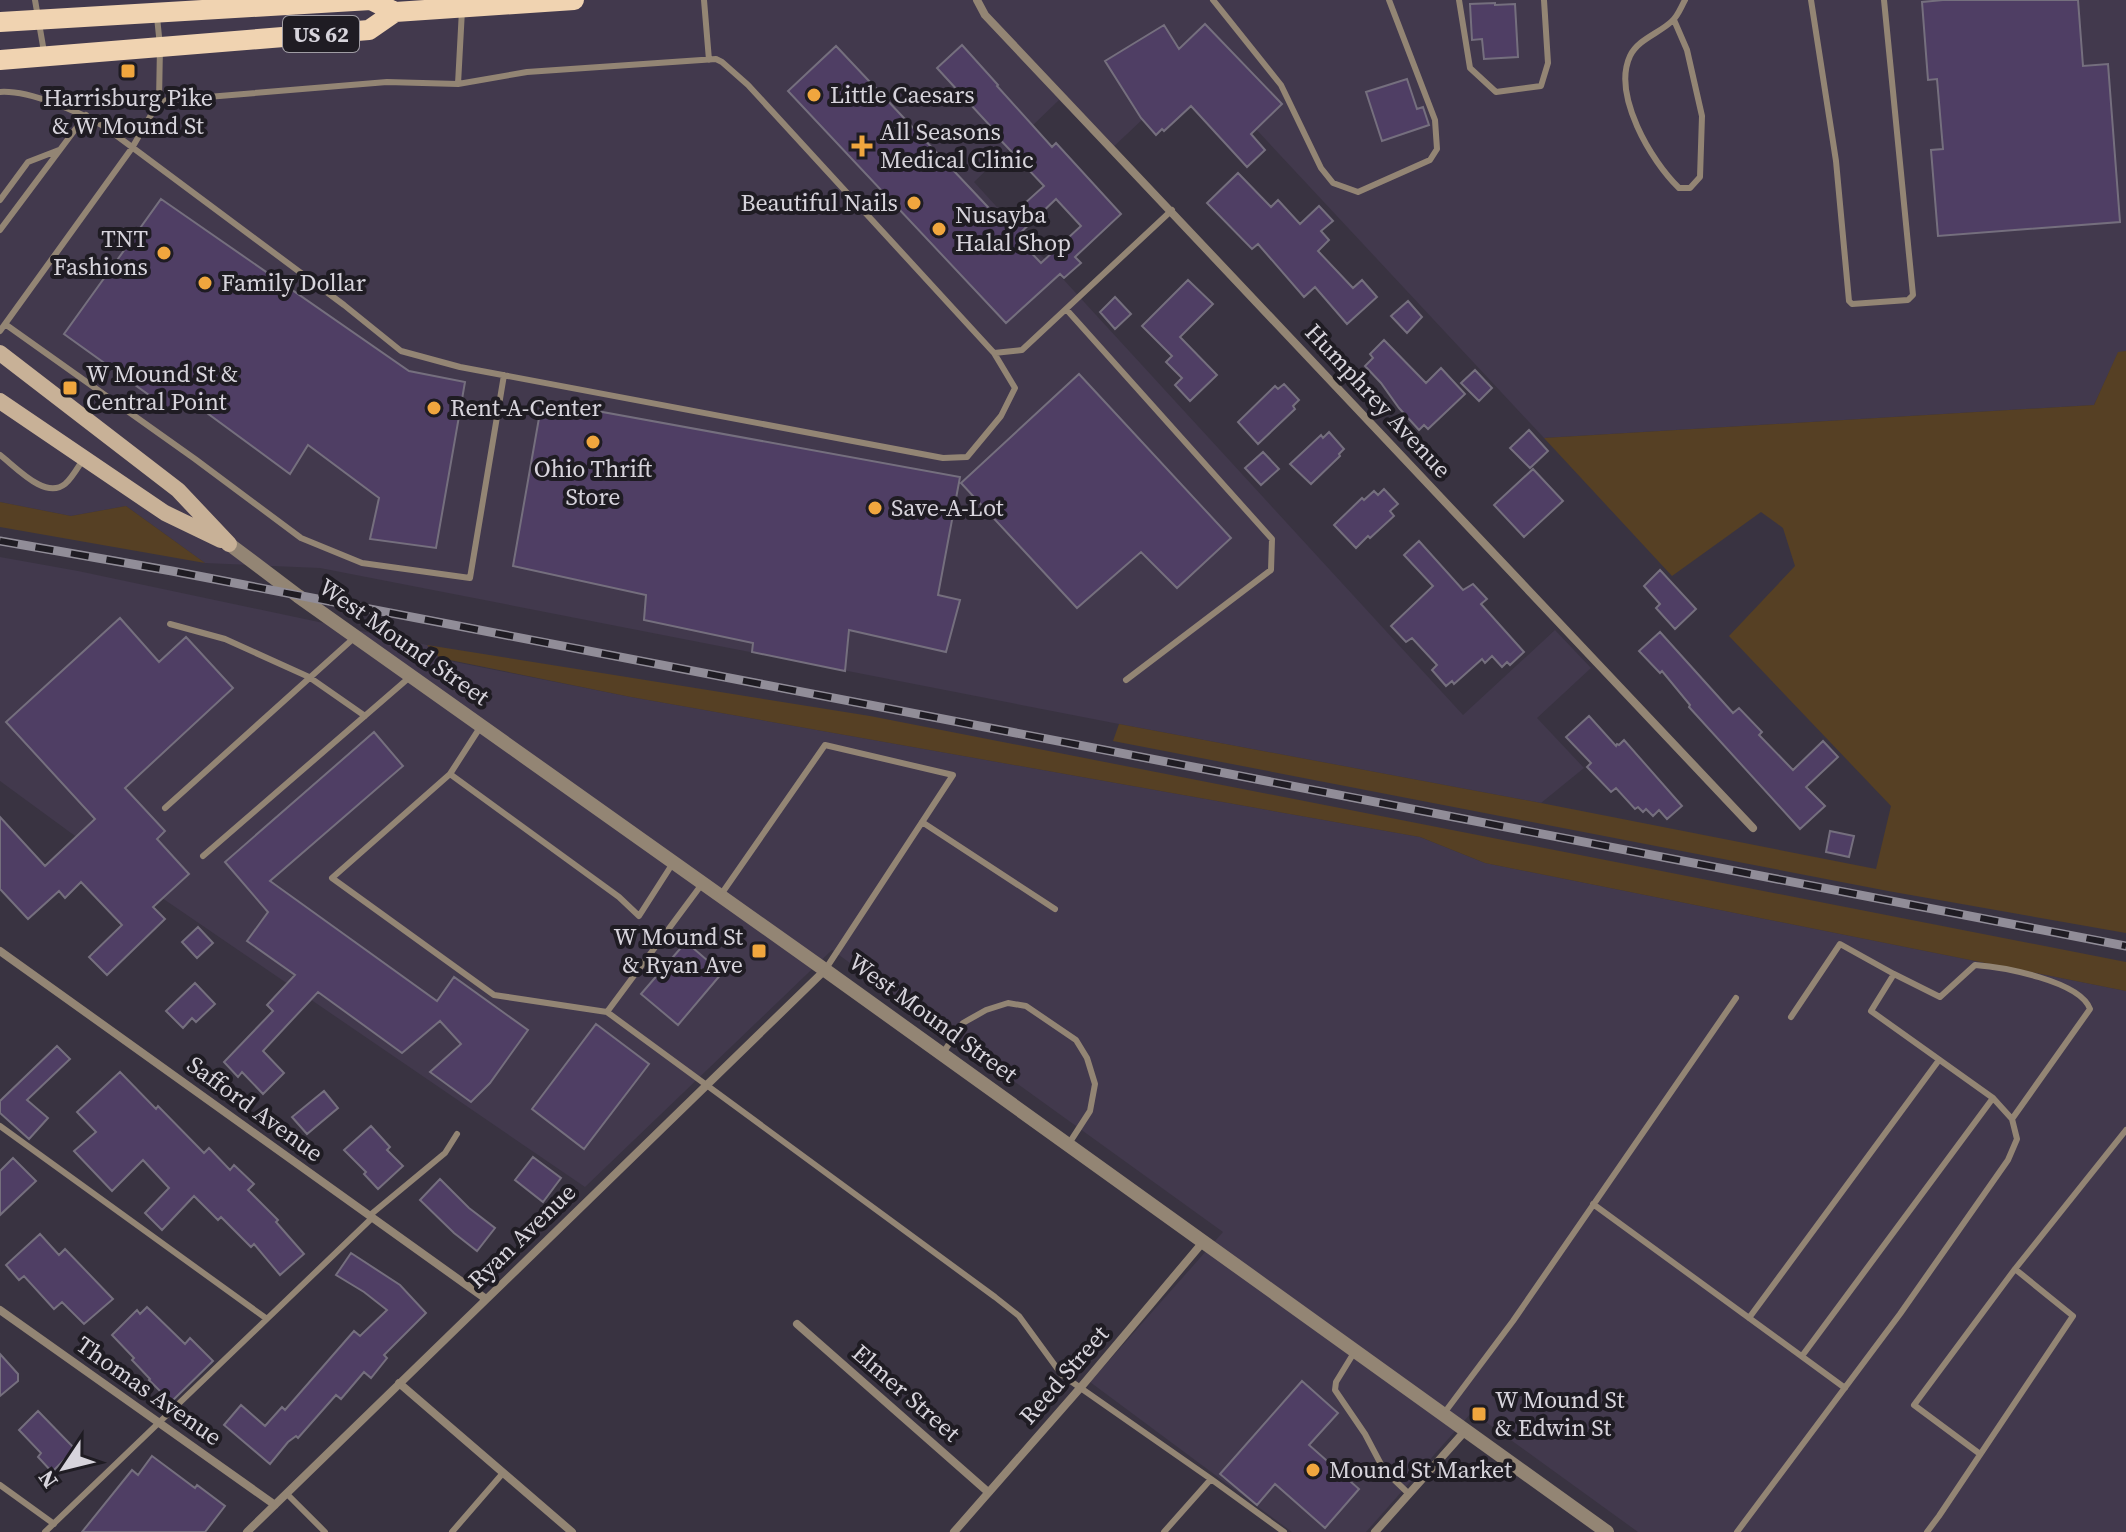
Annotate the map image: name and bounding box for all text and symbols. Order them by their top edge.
road number: US 62 [283,16,359,52]
marker: Harrisburg Pike & W Mound St [119,62,137,80]
place label: Little Caesars [830,78,975,111]
place label: Harrisburg Pike & W Mound St [43,81,213,142]
marker: Little Caesars [805,86,823,104]
place label: All Seasons Medical Clinic [880,115,1034,176]
marker: All Seasons Medical Clinic [851,135,873,157]
place label: Beautiful Nails [740,186,898,219]
marker: Beautiful Nails [905,194,923,212]
place label: Nusayba Halal Shop [955,198,1071,259]
marker: Nusayba Halal Shop [930,220,948,238]
place label: TNT Fashions [53,222,148,283]
marker: TNT Fashions [155,244,173,262]
place label: Family Dollar [221,266,366,299]
marker: Family Dollar [196,274,214,292]
street label: Humphrey Avenue [1298,316,1459,485]
place label: W Mound St & Central Point [86,357,238,418]
marker: W Mound St & Central Point [61,379,79,397]
place label: Rent-A-Center [450,391,602,424]
marker: Rent-A-Center [425,399,443,417]
marker: Ohio Thrift Store [584,433,602,451]
place label: Ohio Thrift Store [534,452,653,513]
place label: Save-A-Lot [891,491,1004,524]
marker: Save-A-Lot [866,499,884,517]
street label: West Mound Street [312,570,496,713]
place label: W Mound St & Ryan Ave [614,920,743,981]
marker: W Mound St & Ryan Ave [750,942,768,960]
street label: West Mound Street [842,945,1025,1090]
street label: Safford Avenue [180,1048,330,1169]
street label: Ryan Avenue [461,1176,583,1295]
street label: Reed Street [1011,1318,1116,1431]
street label: Thomas Avenue [70,1328,229,1453]
street label: Elmer Street [845,1336,968,1449]
place label: W Mound St & Edwin St [1495,1383,1625,1444]
marker: W Mound St & Edwin St [1470,1405,1488,1423]
north arrow [24,1428,104,1508]
place label: Mound St Market [1329,1453,1512,1486]
marker: Mound St Market [1304,1461,1322,1479]
text: N [31,1464,65,1495]

